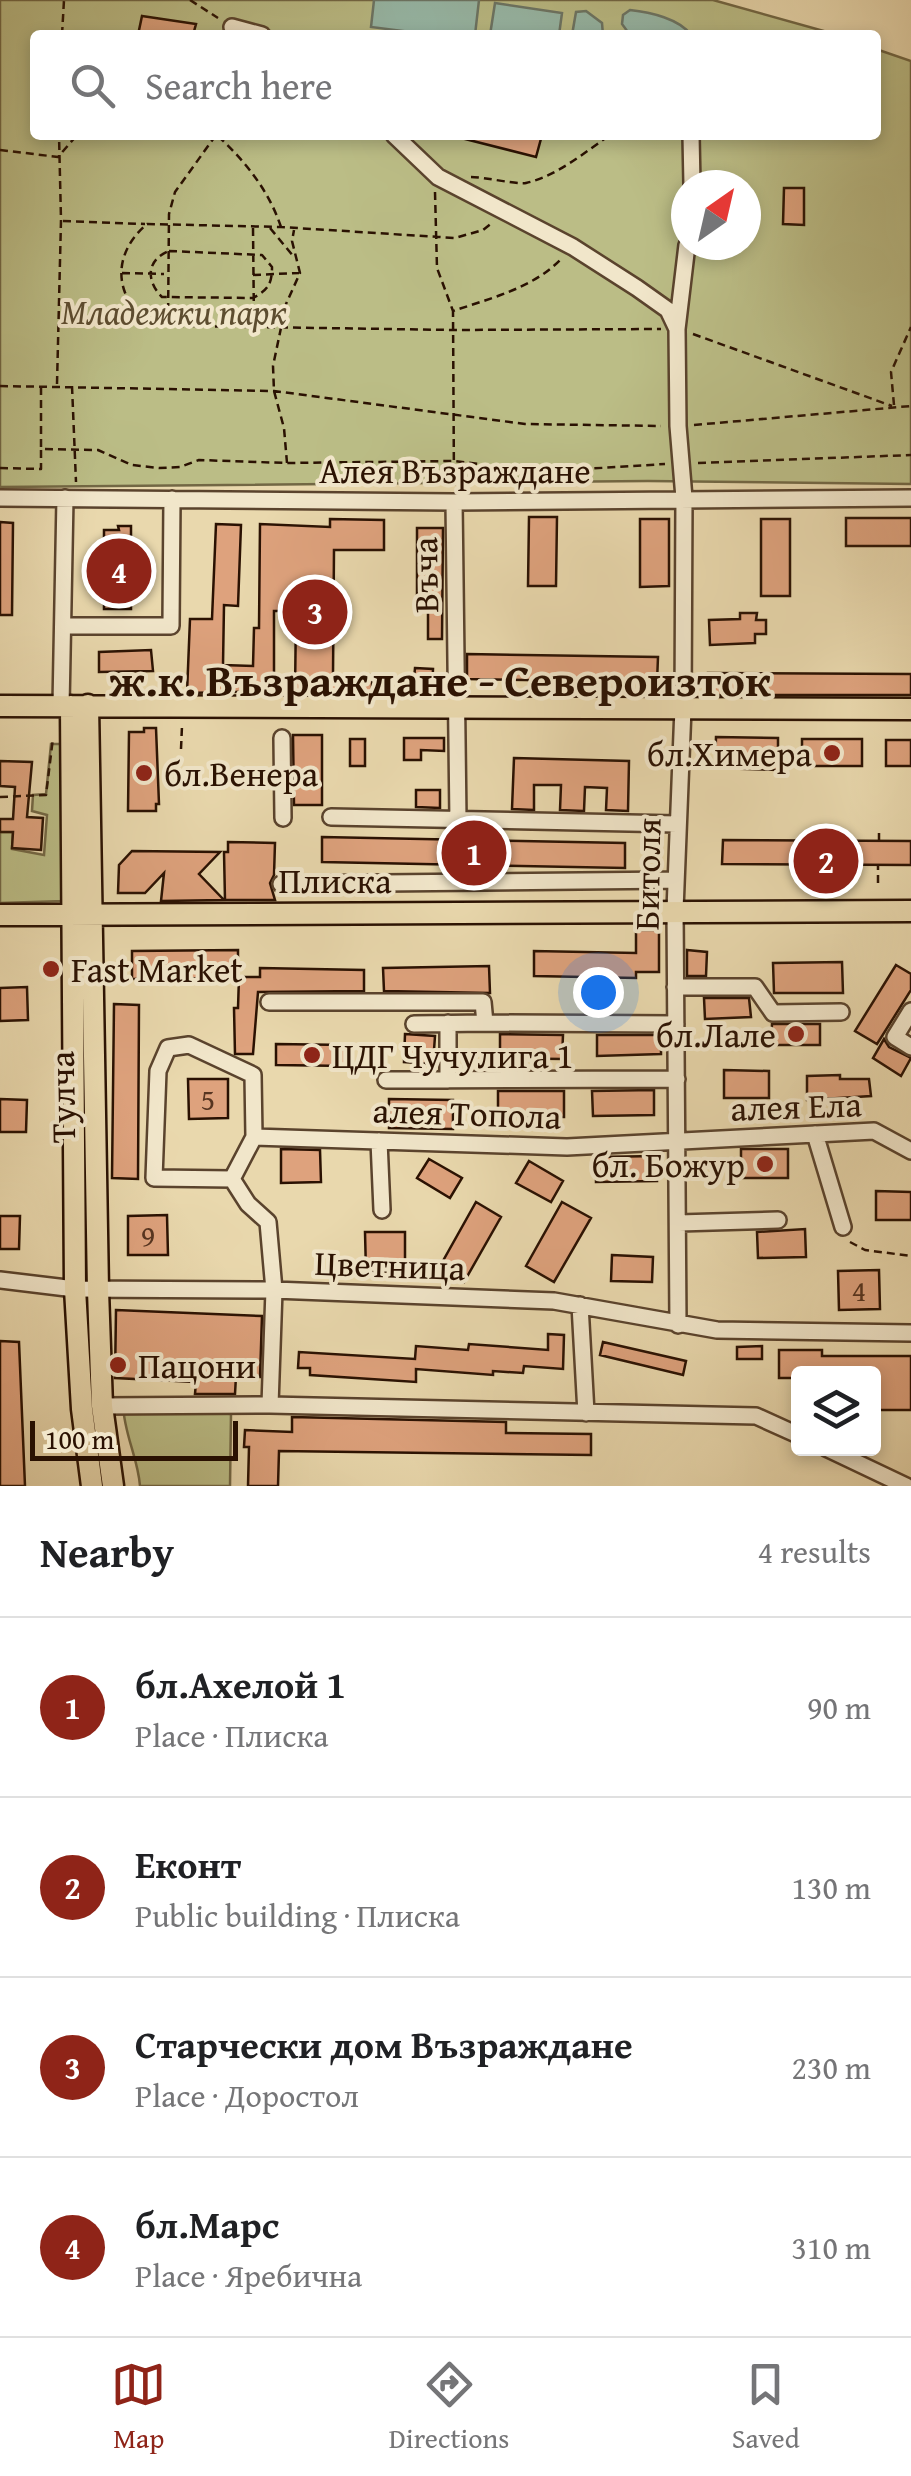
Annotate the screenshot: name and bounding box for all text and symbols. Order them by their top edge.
search box [30,30,881,140]
text: Search here [145,57,333,113]
icon: search [65,58,120,113]
north arrow [671,170,761,260]
park label: Младежки парк [61,286,287,337]
street label: Алея Възраждане [319,445,591,496]
pin: 4 [86,534,152,608]
street label: Въча [399,536,451,613]
pin: 3 [282,574,348,650]
district label: ж.к. Възраждане - Североизток [109,647,771,712]
place label: бл.Химера [647,728,812,779]
marker: бл.Химера [821,742,843,764]
place label: бл.Венера [164,748,319,799]
marker: бл.Венера [133,762,155,784]
pin: 1 [442,816,506,890]
street label: Битоля [621,817,673,931]
pin: 2 [794,824,858,898]
street label: Плиска [278,855,392,906]
place label: Fast Market [71,944,243,995]
marker: Fast Market [40,958,62,980]
your location [573,967,624,1018]
place label: бл.Лале [656,1009,776,1060]
marker: бл.Лале [785,1023,807,1045]
place label: ЦДГ Чучулига 1 [332,1030,573,1081]
marker: ЦДГ Чучулига 1 [301,1044,323,1066]
street label: Тулча [36,1050,88,1143]
house number: 5 [201,1077,215,1121]
street label: алея Ела [729,1078,863,1134]
street label: алея Топола [372,1084,563,1142]
place label: бл. Божур [592,1139,745,1190]
marker: бл. Божур [754,1153,776,1175]
house number: 9 [141,1213,155,1257]
street label: Цветница [314,1237,467,1293]
house number: 4 [852,1268,866,1312]
place label: Пацони [138,1340,256,1391]
marker: Пацони [107,1354,129,1376]
map controls [791,1366,881,1456]
button: layers [791,1366,881,1456]
scale bar [30,1416,238,1460]
text: 100 m [45,1418,114,1459]
text: Nearby [40,1521,174,1582]
text: 4 results [758,1528,871,1575]
text: бл.Ахелой 1 [135,1656,346,1712]
text: 1 [64,1684,81,1731]
text: 90 m [807,1684,871,1731]
text: Place · Плиска [135,1712,328,1759]
text: Еконт [135,1836,241,1892]
text: 2 [64,1864,81,1911]
text: 130 m [792,1864,871,1911]
text: Public building · Плиска [135,1892,460,1939]
text: Старчески дом Възраждане [135,2016,633,2072]
text: 3 [64,2044,81,2091]
text: 230 m [792,2044,871,2091]
text: Place · Доростол [135,2072,359,2119]
text: бл.Марс [135,2196,279,2252]
text: 4 [64,2224,81,2271]
text: 310 m [792,2224,871,2271]
text: Place · Яребична [135,2252,362,2299]
tab: Map [111,2357,166,2458]
tab: Directions [389,2357,509,2458]
tab: Saved [732,2357,800,2458]

